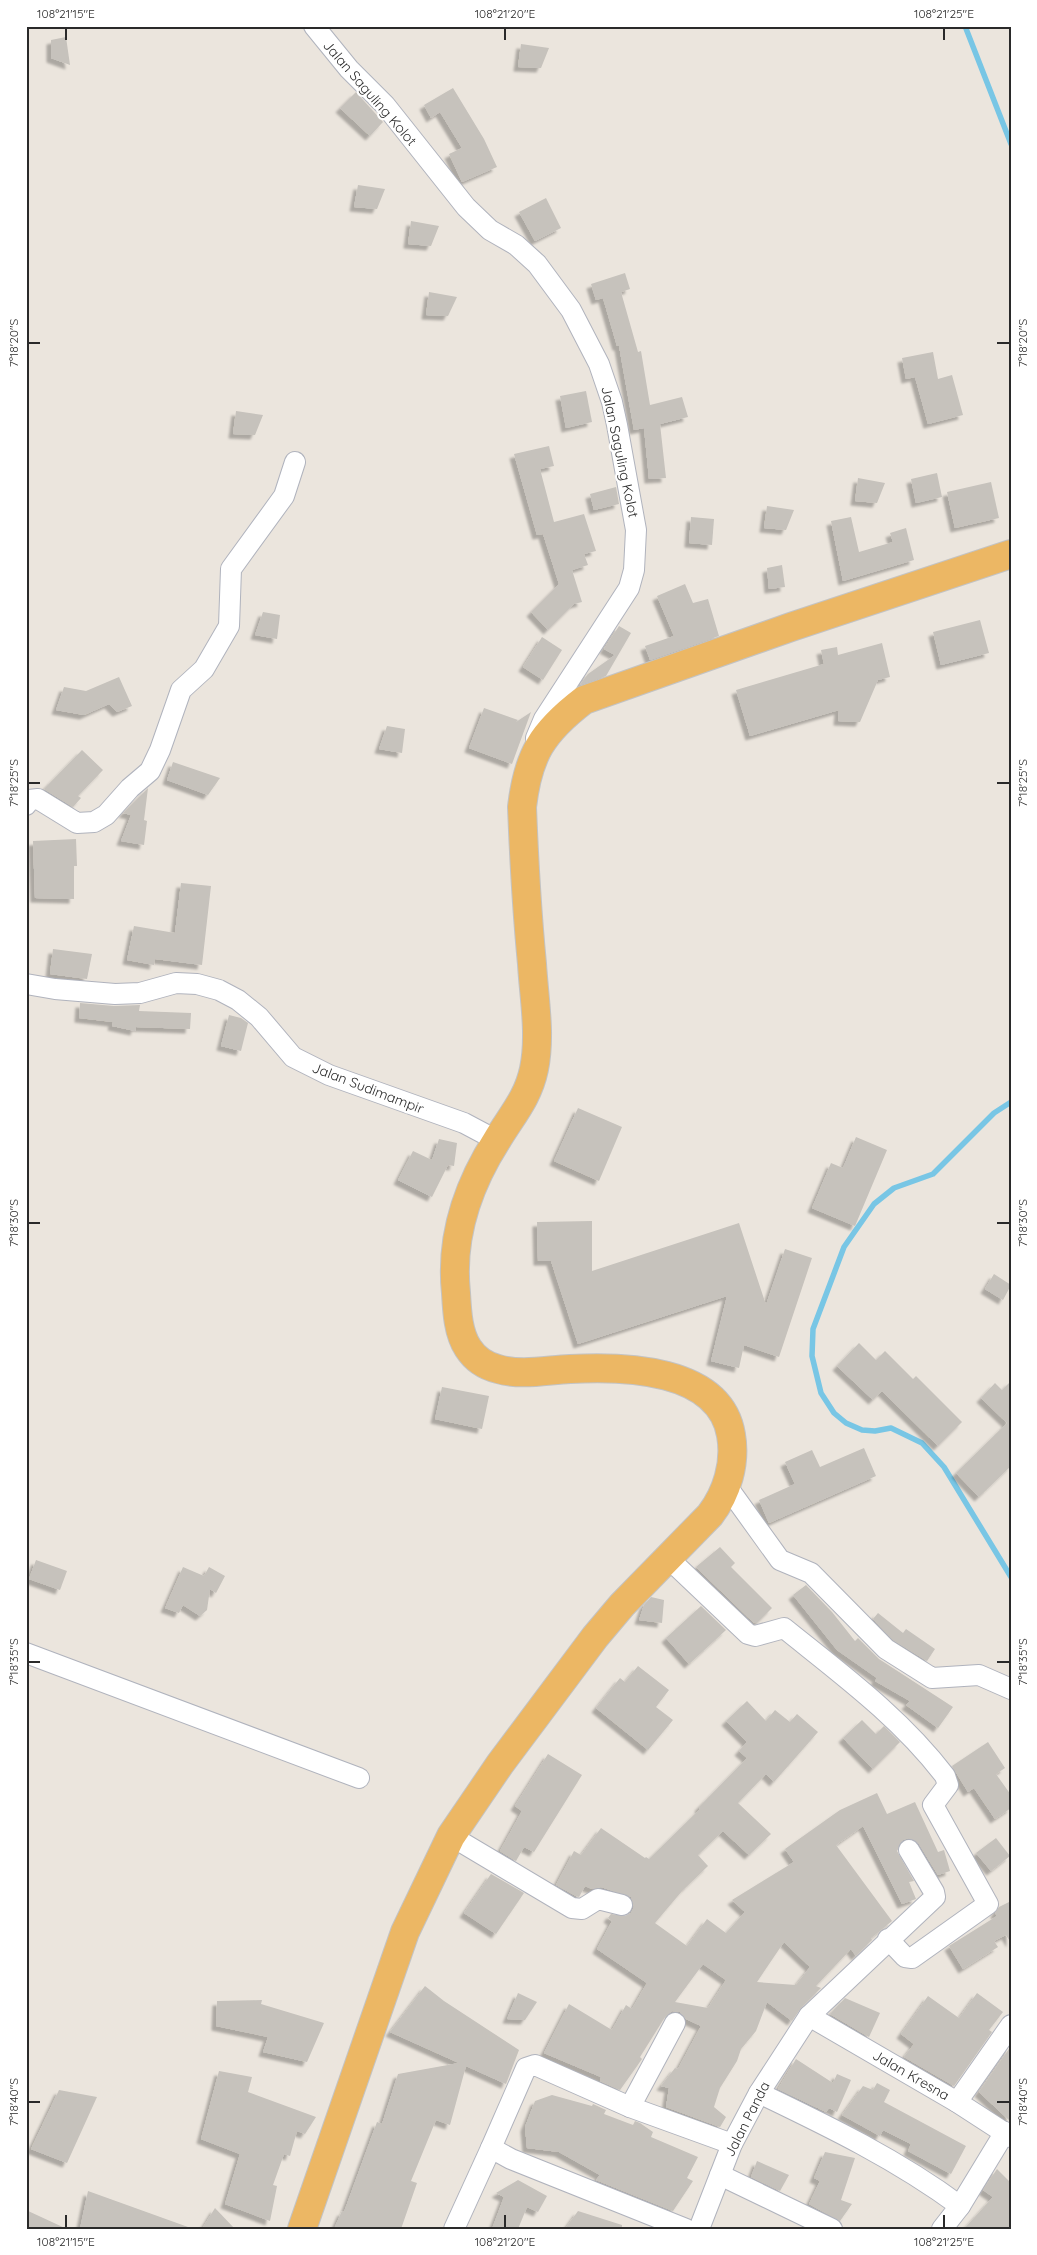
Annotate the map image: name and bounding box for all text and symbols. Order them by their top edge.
text: 108°21'15"E [37,6,95,21]
text: 108°21'20"E [475,6,536,21]
text: 108°21'25"E [914,6,974,21]
street label: Jalan Saguling Kolot [319,37,421,150]
text: 7°18'20"S [6,318,21,367]
text: 7°18'20"S [1015,318,1030,367]
street label: Jalan Saguling Kolot [597,385,643,520]
text: 7°18'25"S [6,759,21,807]
text: 7°18'25"S [1015,759,1030,807]
street label: Jalan Sudimampir [310,1058,427,1118]
text: 7°18'30"S [6,1199,21,1247]
text: 7°18'30"S [1015,1199,1030,1247]
text: 7°18'35"S [6,1638,21,1686]
text: 7°18'35"S [1015,1638,1030,1686]
street label: Jalan Kresna [869,2046,953,2104]
text: 7°18'40"S [6,2078,21,2126]
street label: Jalan Panda [720,2078,774,2160]
text: 7°18'40"S [1015,2078,1030,2126]
text: 108°21'15"E [37,2234,95,2249]
text: 108°21'20"E [475,2234,536,2249]
text: 108°21'25"E [914,2234,974,2249]

